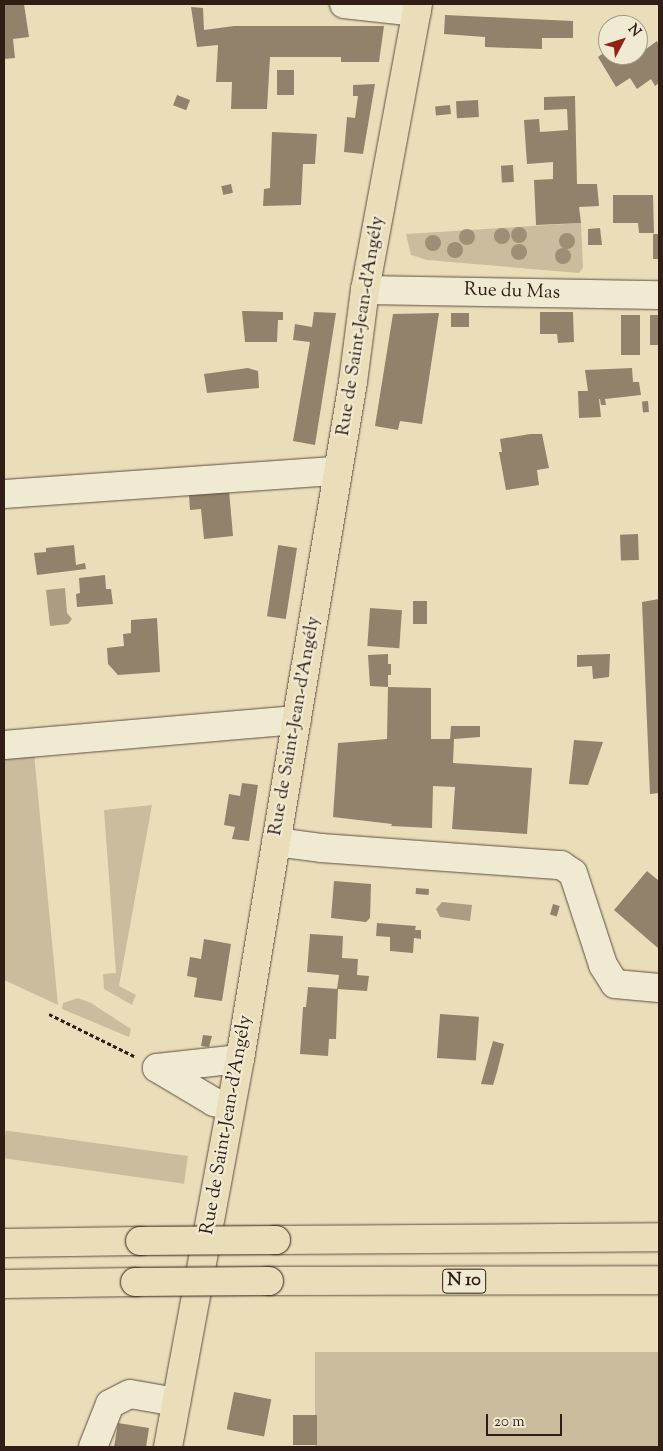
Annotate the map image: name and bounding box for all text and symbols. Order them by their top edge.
north arrow [598,15,648,65]
text: N [622,20,645,42]
street label: Rue de Saint-Jean-d'Angély [332,214,390,438]
street label: Rue du Mas [464,279,560,305]
street label: Rue de Saint-Jean-d'Angély [264,615,326,837]
street label: Rue de Saint-Jean-d'Angély [196,1014,258,1236]
road number: N 10 [442,1266,486,1296]
scale bar [488,1404,564,1436]
text: 20 m [494,1412,525,1433]

